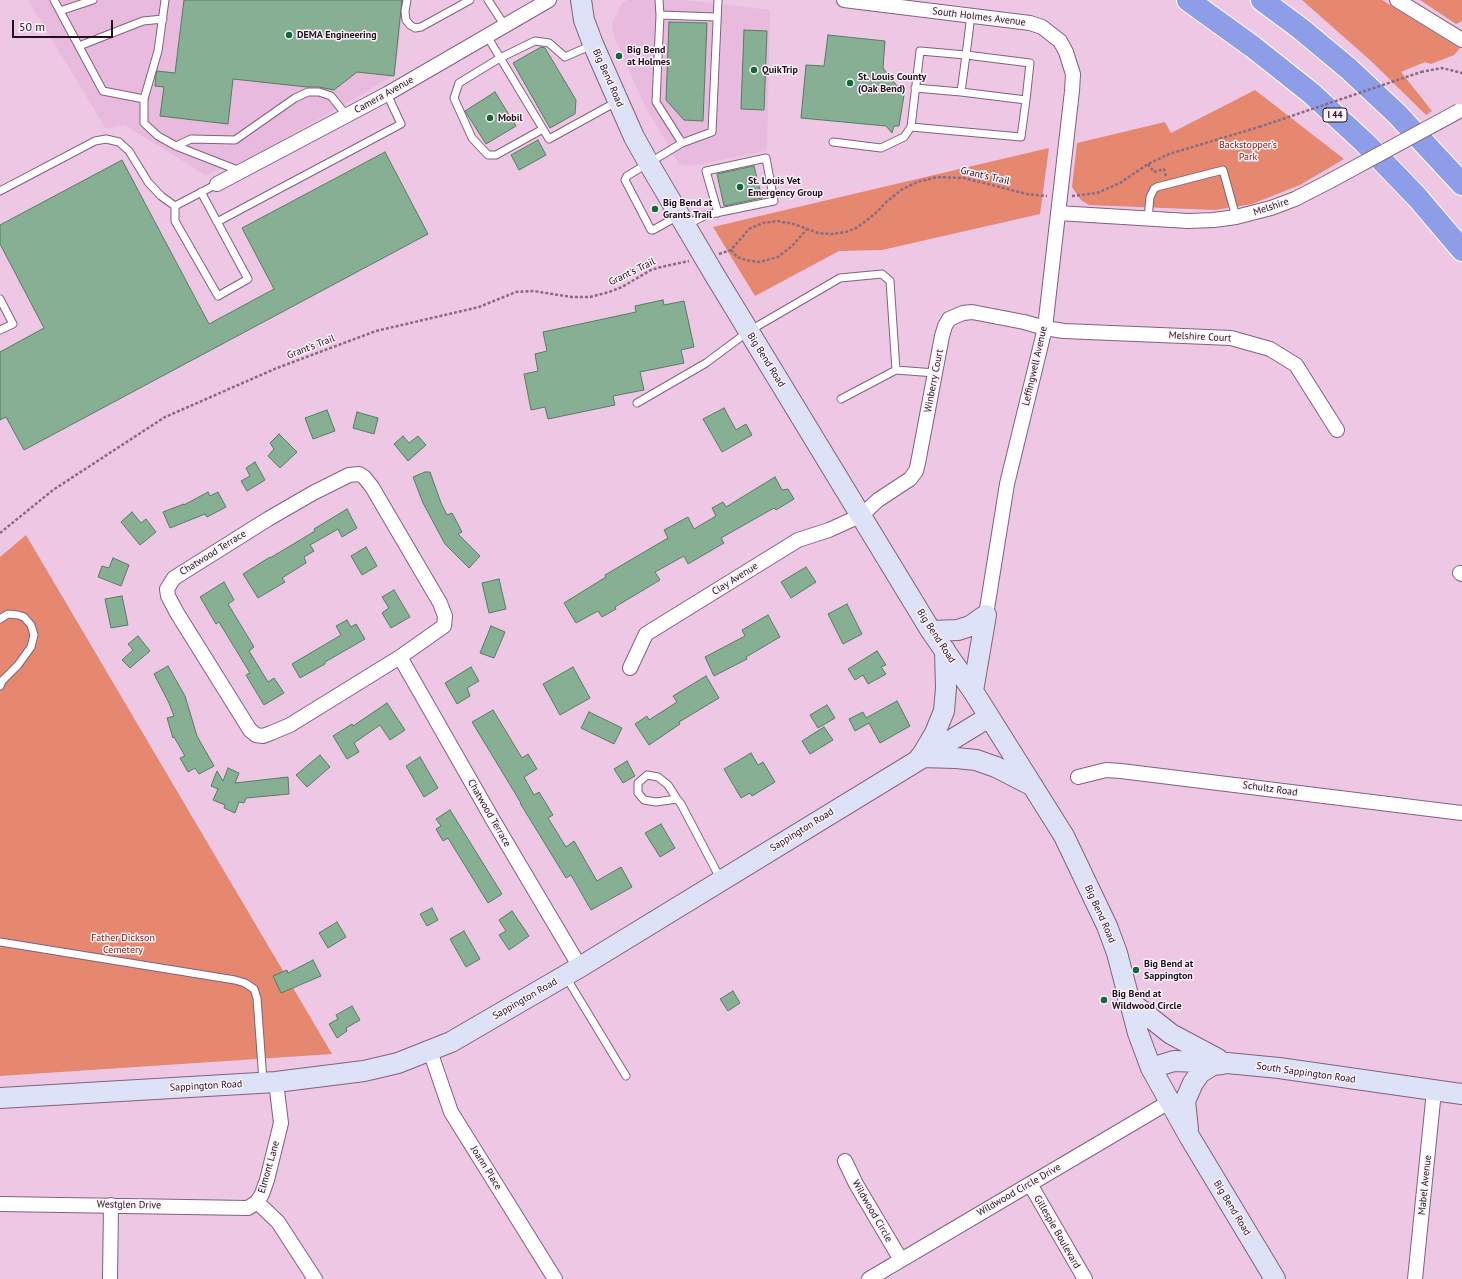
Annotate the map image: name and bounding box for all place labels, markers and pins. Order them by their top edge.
place label: DEMA Engineering [297,29,377,41]
marker: DEMA Engineering [284,30,294,40]
place label: Big Bend at Holmes [627,44,670,68]
marker: Big Bend at Holmes [614,51,624,61]
place label: QuikTrip [762,64,798,76]
marker: QuikTrip [749,65,759,75]
place label: St. Louis County (Oak Bend) [858,71,926,94]
marker: St. Louis County (Oak Bend) [845,78,855,88]
place label: Mobil [498,112,522,124]
marker: Mobil [485,113,495,123]
place label: St. Louis Vet Emergency Group [748,175,823,198]
marker: St. Louis Vet Emergency Group [735,182,745,192]
place label: Big Bend at Grants Trail [663,197,712,220]
marker: Big Bend at Grants Trail [650,204,660,214]
place label: Big Bend at Sappington [1144,958,1193,982]
marker: Big Bend at Sappington [1131,965,1141,975]
place label: Big Bend at Wildwood Circle [1112,988,1182,1012]
marker: Big Bend at Wildwood Circle [1099,995,1109,1005]

